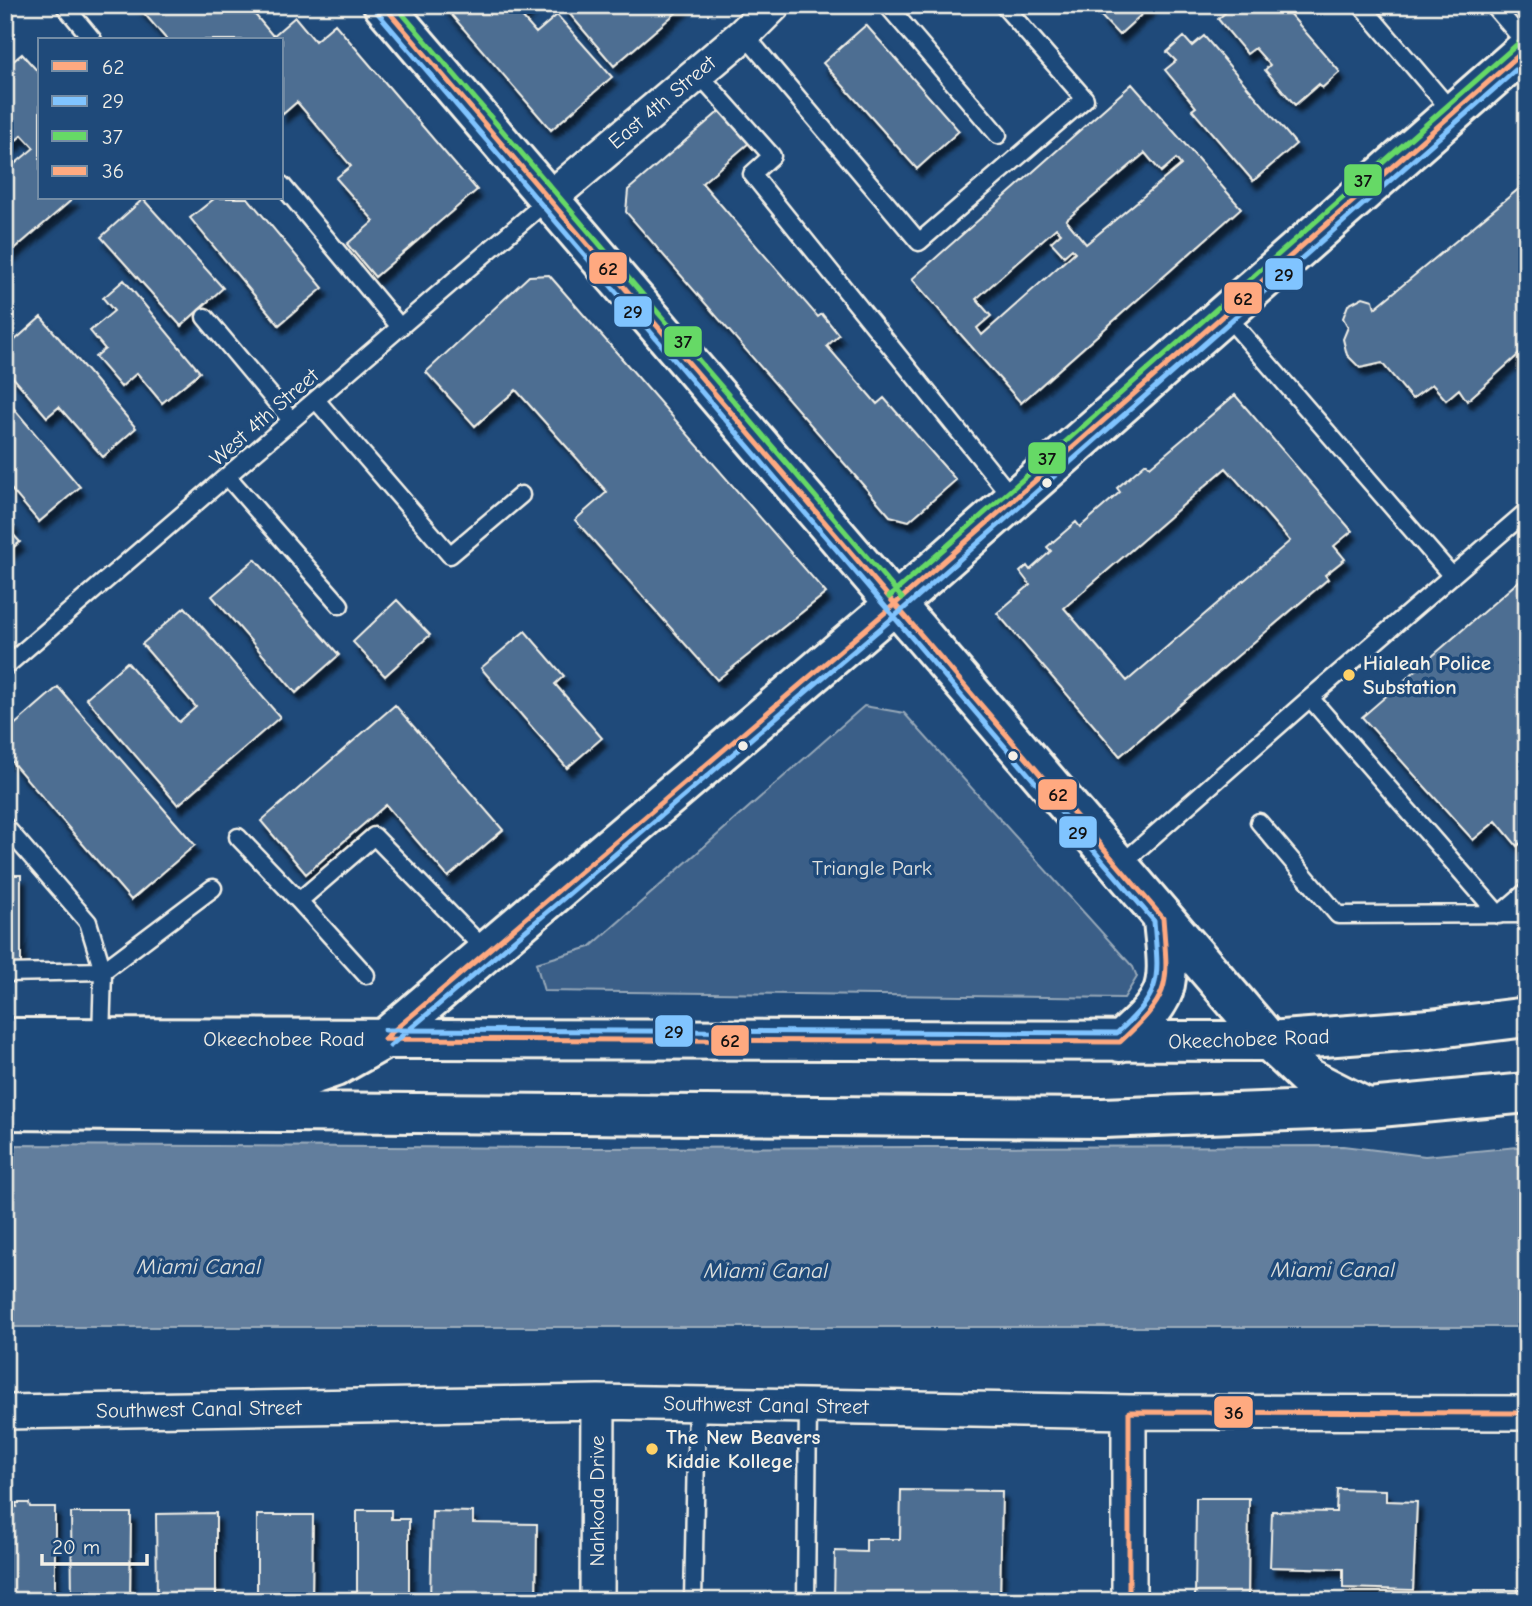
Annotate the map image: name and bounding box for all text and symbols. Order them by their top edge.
legend [38,38,284,200]
street label: East 4th Street [604,50,721,154]
text: 62 [102,55,124,79]
text: 29 [102,89,124,113]
text: 37 [102,125,123,149]
text: 36 [102,159,124,183]
line badge: 37 [1343,163,1383,197]
text: 37 [1354,170,1372,192]
line badge: 62 [588,251,628,285]
line badge: 29 [1264,257,1304,291]
text: 62 [598,258,618,280]
text: 29 [1274,264,1294,286]
line badge: 62 [1223,281,1263,315]
text: 62 [1233,288,1253,310]
line badge: 29 [613,295,653,328]
text: 29 [623,301,643,323]
line badge: 37 [663,325,703,358]
text: 37 [674,331,692,353]
street label: West 4th Street [205,363,324,471]
line badge: 37 [1027,441,1067,475]
text: 37 [1038,448,1056,470]
unlabelled marker [1040,476,1054,490]
place label: Hialeah Police Substation [1363,651,1491,699]
marker: Hialeah Police Substation [1341,667,1357,683]
unlabelled marker [736,739,750,753]
unlabelled marker [1006,749,1020,763]
line badge: 62 [1037,778,1078,811]
text: 62 [1048,784,1068,806]
line badge: 29 [1058,815,1098,849]
text: 29 [1068,822,1088,844]
park label: Triangle Park [812,856,932,880]
line badge: 29 [654,1014,694,1048]
text: 29 [664,1021,684,1043]
line badge: 62 [710,1024,750,1057]
street label: Okeechobee Road [1168,1024,1330,1054]
street label: Okeechobee Road [203,1027,365,1051]
text: 62 [720,1030,740,1052]
water label: Miami Canal [136,1253,262,1280]
water label: Miami Canal [1270,1256,1396,1283]
water label: Miami Canal [703,1257,829,1284]
street label: Southwest Canal Street [663,1391,870,1419]
street label: Southwest Canal Street [96,1395,303,1423]
line badge: 36 [1213,1395,1254,1429]
text: 36 [1224,1402,1244,1424]
place label: The New Beavers Kiddie Kollege [666,1425,821,1473]
street label: Nahkoda Drive [585,1436,609,1566]
marker: The New Beavers Kiddie Kollege [644,1441,660,1457]
scale bar [42,1522,147,1566]
text: 20 m [52,1535,100,1559]

